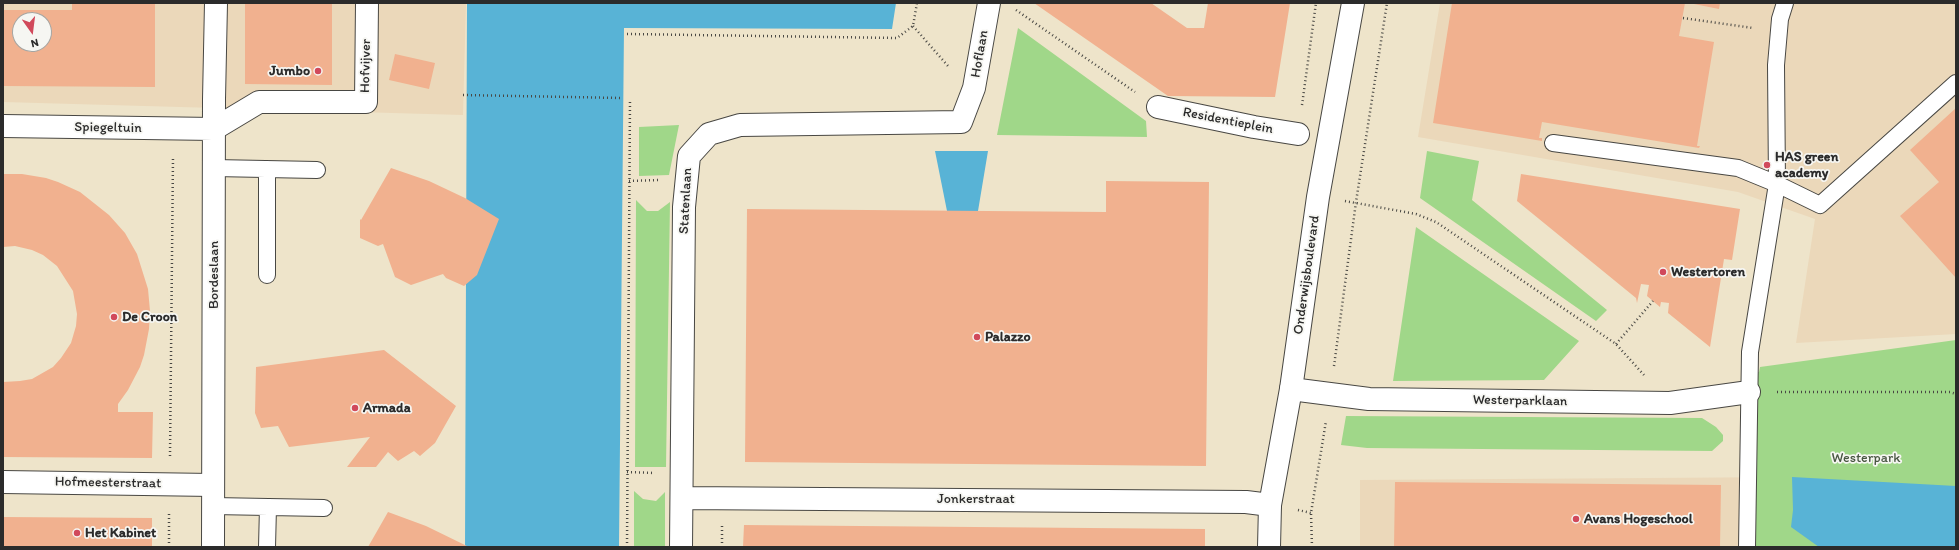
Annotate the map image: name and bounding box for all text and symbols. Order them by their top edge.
north arrow [12,12,52,52]
street label: Hoflaan [968,29,992,79]
text: N [30,36,40,50]
street label: Hofvijver [357,39,375,93]
place label: Jumbo [269,63,310,79]
marker: Jumbo [313,66,323,76]
street label: Residentieplein [1181,104,1275,138]
street label: Spiegeltuin [74,119,142,137]
place label: HAS green academy [1775,149,1838,182]
marker: HAS green academy [1762,160,1772,170]
street label: Statenlaan [676,167,696,235]
street label: Onderwijsboulevard [1290,214,1324,336]
street label: Bordeslaan [206,241,222,309]
place label: Westertoren [1671,264,1745,280]
marker: Westertoren [1658,267,1668,277]
place label: De Croon [122,309,177,325]
marker: De Croon [109,312,119,322]
place label: Palazzo [985,329,1031,345]
marker: Palazzo [972,332,982,342]
street label: Westerparklaan [1473,392,1567,410]
place label: Armada [363,400,411,416]
marker: Armada [350,403,360,413]
park label: Westerpark [1831,450,1901,466]
street label: Hofmeesterstraat [55,474,161,492]
street label: Jonkerstraat [937,491,1015,507]
place label: Avans Hogeschool [1584,511,1693,527]
marker: Avans Hogeschool [1571,514,1581,524]
place label: Het Kabinet [85,525,156,541]
marker: Het Kabinet [72,528,82,538]

